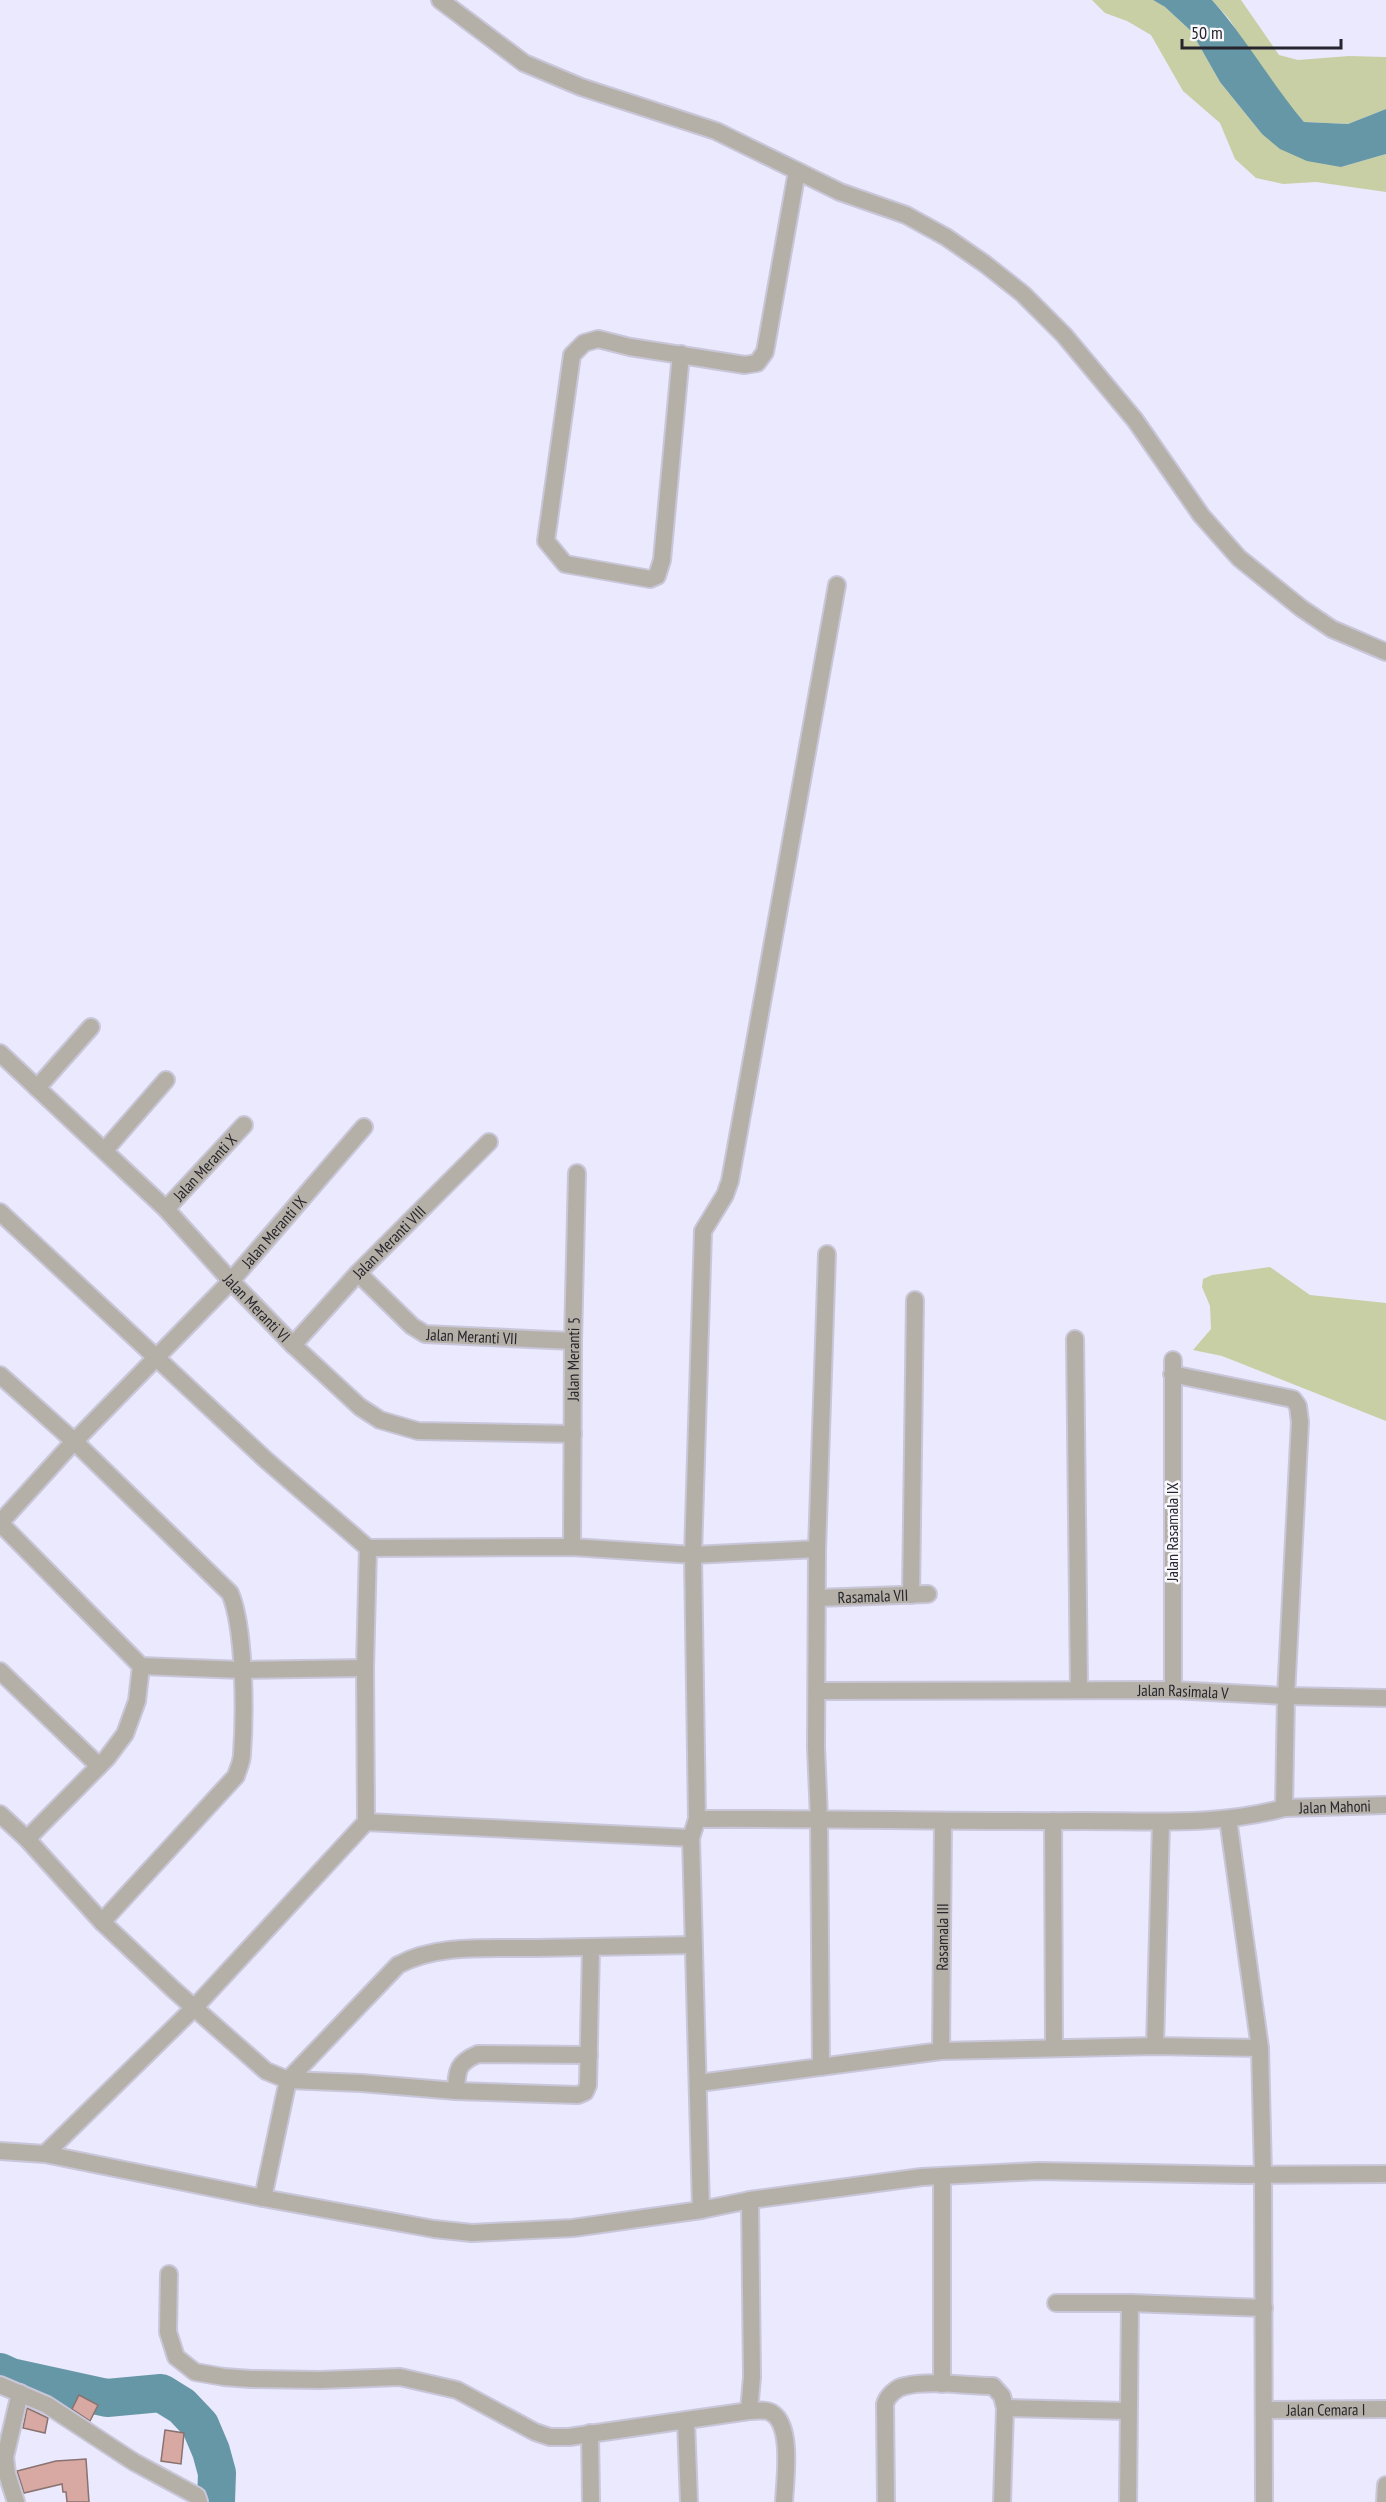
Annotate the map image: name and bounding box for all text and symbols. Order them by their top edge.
scale bar [1182,12,1341,50]
text: 50 m [1191,21,1223,44]
street label: Jalan Meranti X [168,1130,241,1206]
street label: Jalan Meranti IX [237,1191,310,1272]
street label: Jalan Meranti VIII [348,1201,430,1283]
street label: Jalan Meranti VI [219,1269,295,1346]
street label: Jalan Meranti 5 [563,1317,584,1402]
street label: Jalan Meranti VII [425,1324,518,1348]
street label: Jalan Rasamala IX [1162,1483,1182,1582]
street label: Rasamala VII [837,1585,909,1607]
street label: Jalan Rasimala V [1136,1680,1230,1703]
street label: Jalan Mahoni [1298,1795,1371,1818]
street label: Rasamala III [932,1903,952,1971]
street label: Jalan Cemara I [1285,2399,1366,2420]

